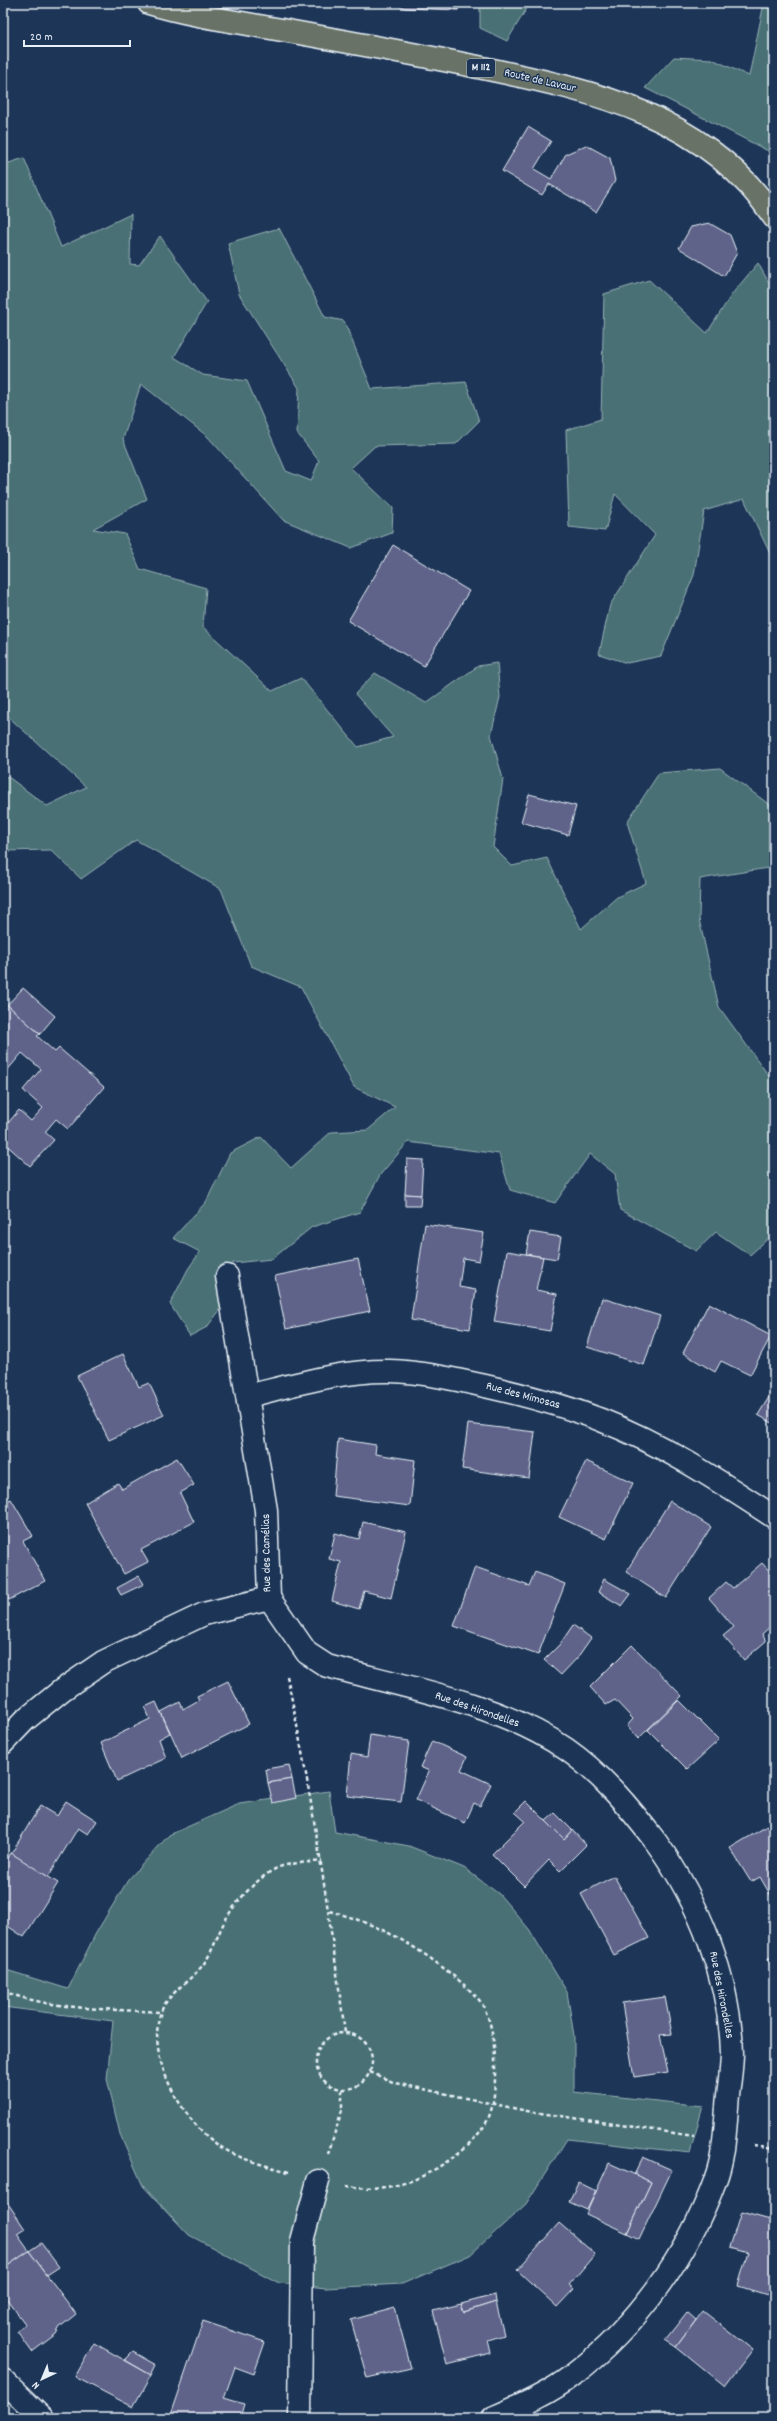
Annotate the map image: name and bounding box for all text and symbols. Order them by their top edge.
scale bar [24,22,130,48]
text: 20 m [30,29,53,46]
road number: M 112 [467,59,495,77]
street label: Route de Lavaur [502,64,578,98]
street label: Rue des Mimosas [484,1378,562,1414]
street label: Rue des Camélias [258,1514,276,1592]
street label: Rue des Hirondelles [432,1688,522,1732]
street label: Rue des Hirondelles [704,1950,738,2040]
north arrow [22,2359,62,2399]
text: N [29,2377,44,2392]

